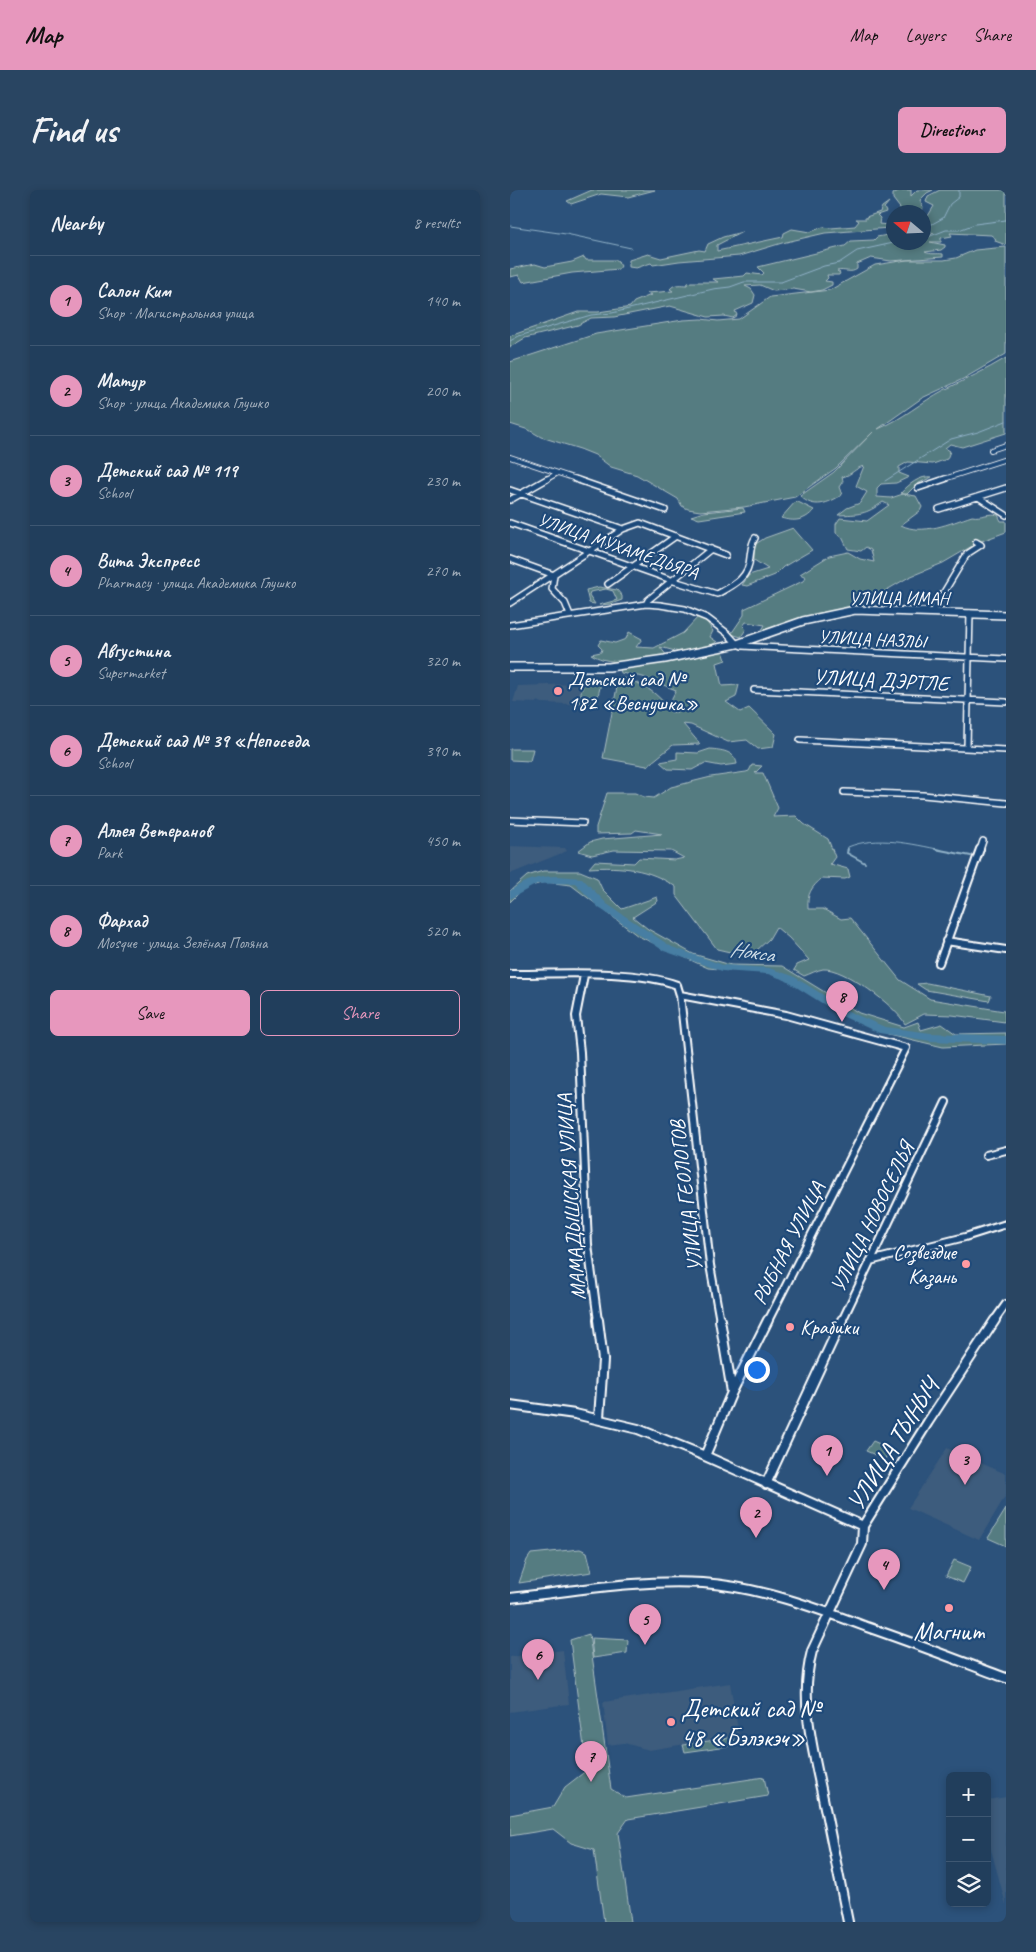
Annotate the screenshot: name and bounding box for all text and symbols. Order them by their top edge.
text: Map [25,20,62,50]
text: Map [850,24,878,46]
text: Layers [906,24,945,46]
text: Share [973,24,1011,46]
button: Directions [898,107,1006,153]
text: Find us [30,108,117,153]
north arrow [886,205,931,250]
text: Nearby [50,210,103,236]
text: 8 results [413,213,460,233]
text: Салон Ким [97,279,171,303]
text: 1 [62,291,70,311]
text: 140 m [426,291,460,311]
text: Shop · Магистральная улица [97,303,253,323]
text: Матур [97,369,145,393]
text: 2 [62,381,70,401]
text: 200 m [426,381,460,401]
text: Shop · улица Академика Глушко [97,393,268,413]
text: Детский сад № 119 [97,459,237,483]
text: 3 [62,471,70,491]
text: 230 m [426,471,460,491]
text: School [97,483,131,503]
street label: УЛИЦА МУХАМЕДЬЯРА [535,508,702,584]
text: Вита Экспресс [97,549,199,573]
text: 4 [62,561,70,581]
text: 270 m [426,561,460,581]
text: Pharmacy · улица Академика Глушко [97,573,295,593]
street label: УЛИЦА ИМАН [849,587,952,609]
street label: УЛИЦА НАЗЛЫ [818,625,929,653]
text: Августина [97,639,170,663]
text: 5 [63,651,69,671]
text: 320 m [426,651,460,671]
text: Supermarket [97,663,165,683]
street label: УЛИЦА ДЭРТЛЕ [813,663,952,697]
place label: Детский сад № 182 «Веснушка» [568,666,698,716]
marker: Детский сад № 182 «Веснушка» [552,685,564,697]
text: Детский сад № 39 «Непоседа [97,729,309,753]
text: 6 [62,741,70,761]
text: 390 m [426,741,460,761]
text: School [97,753,131,773]
text: Аллея Ветеранов [97,819,212,843]
text: 7 [62,831,70,851]
text: 450 m [426,831,460,851]
text: Park [97,843,122,863]
text: Фархад [97,909,147,933]
text: 8 [62,921,70,941]
text: 520 m [426,921,460,941]
text: Mosque · улица Зелёная Поляна [97,933,267,953]
water label: Нокса [728,935,778,969]
pin: 8 [826,981,858,1022]
button: Save [50,990,250,1036]
button: Share [260,990,460,1036]
street label: МАМАДЫШСКАЯ УЛИЦА [551,1093,591,1301]
street label: УЛИЦА ГЕОЛОГОВ [664,1117,708,1273]
street label: УЛИЦА НОВОСЕЛЬЯ [824,1135,921,1296]
street label: РЫБНАЯ УЛИЦА [746,1177,830,1309]
place label: Созвездие Казань [893,1239,958,1290]
marker: Созвездие Казань [960,1258,972,1270]
place label: Крабики [800,1314,860,1340]
marker: Крабики [784,1321,796,1333]
your location [744,1357,770,1383]
street label: УЛИЦА ТЫНЫЧ [840,1369,948,1517]
pin: 1 [811,1435,843,1476]
pin: 3 [949,1444,981,1485]
pin: 2 [740,1497,772,1538]
pin: 4 [868,1549,900,1590]
marker: Магнит [943,1602,955,1614]
pin: 5 [629,1604,661,1645]
place label: Магнит [913,1616,986,1648]
pin: 6 [522,1639,554,1680]
place label: Детский сад № 48 «Бэлэкэч» [681,1693,823,1754]
marker: Детский сад № 48 «Бэлэкэч» [665,1716,677,1728]
pin: 7 [575,1741,607,1782]
map controls [946,1772,991,1907]
button: + [946,1772,991,1817]
button: − [946,1817,991,1862]
button: layers [946,1862,991,1907]

